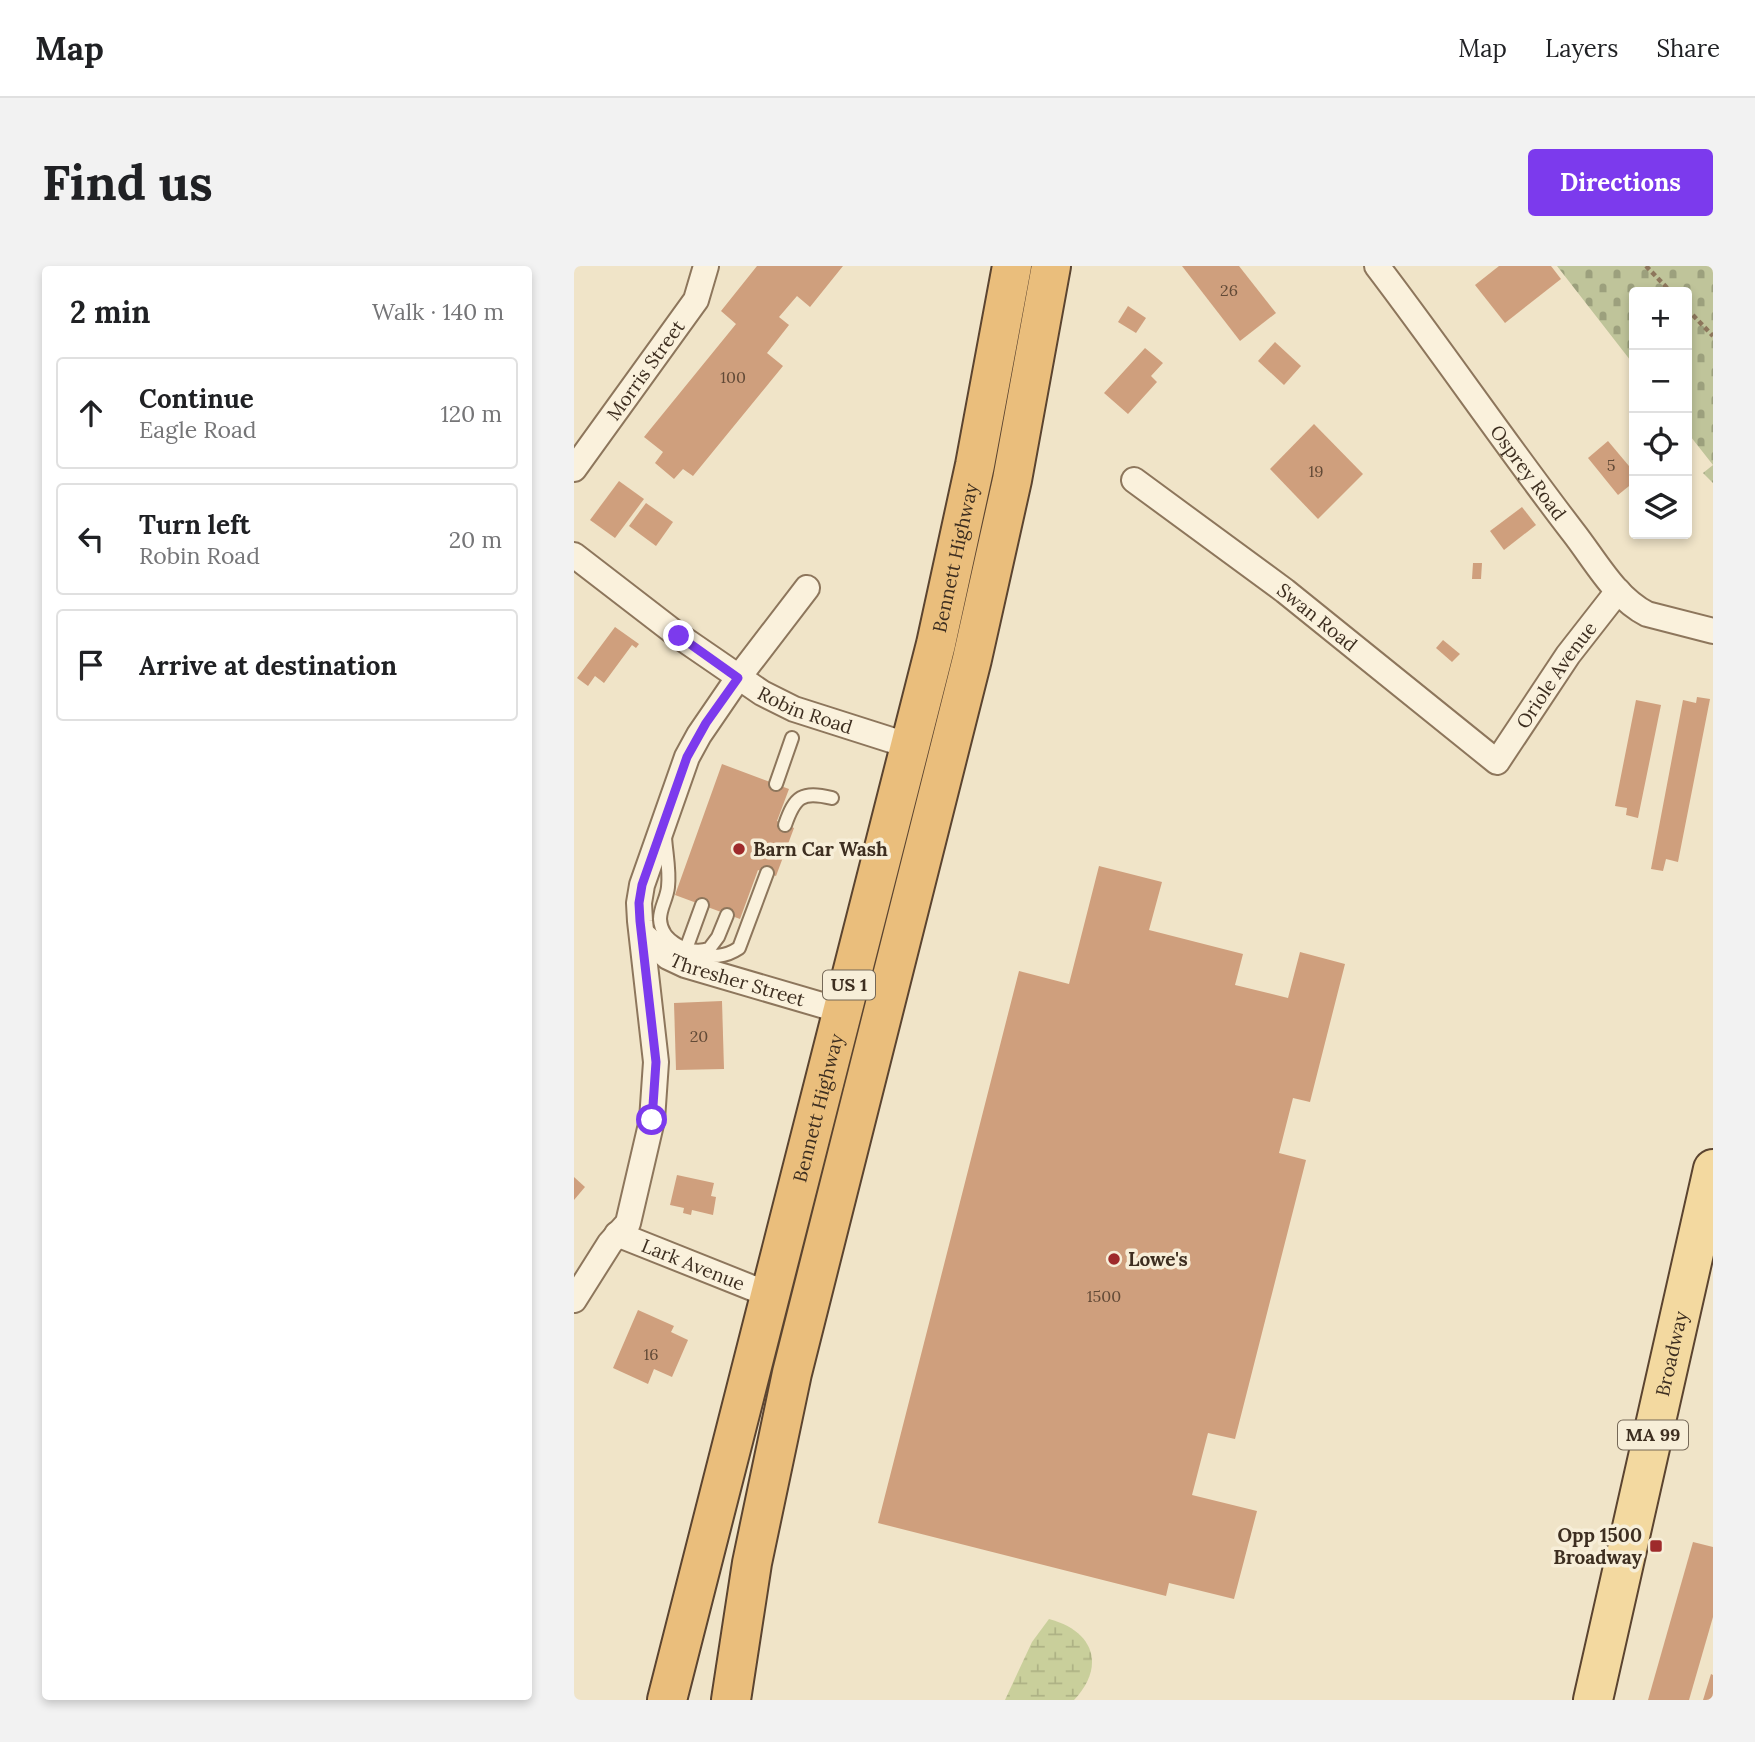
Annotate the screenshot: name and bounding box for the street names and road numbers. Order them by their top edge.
street label: Morris Street [601,315,690,425]
street label: Osprey Road [1485,420,1572,525]
street label: Bennett Highway [927,481,983,635]
street label: Swan Road [1273,577,1362,657]
street label: Oriole Avenue [1511,617,1602,733]
street label: Robin Road [754,681,856,739]
street label: Thresher Street [666,948,808,1012]
road number: US 1 [823,970,875,1000]
street label: Bennett Highway [787,1031,848,1185]
street label: Lark Avenue [638,1233,748,1296]
street label: Broadway [1650,1309,1693,1399]
road number: MA 99 [1618,1420,1688,1450]

